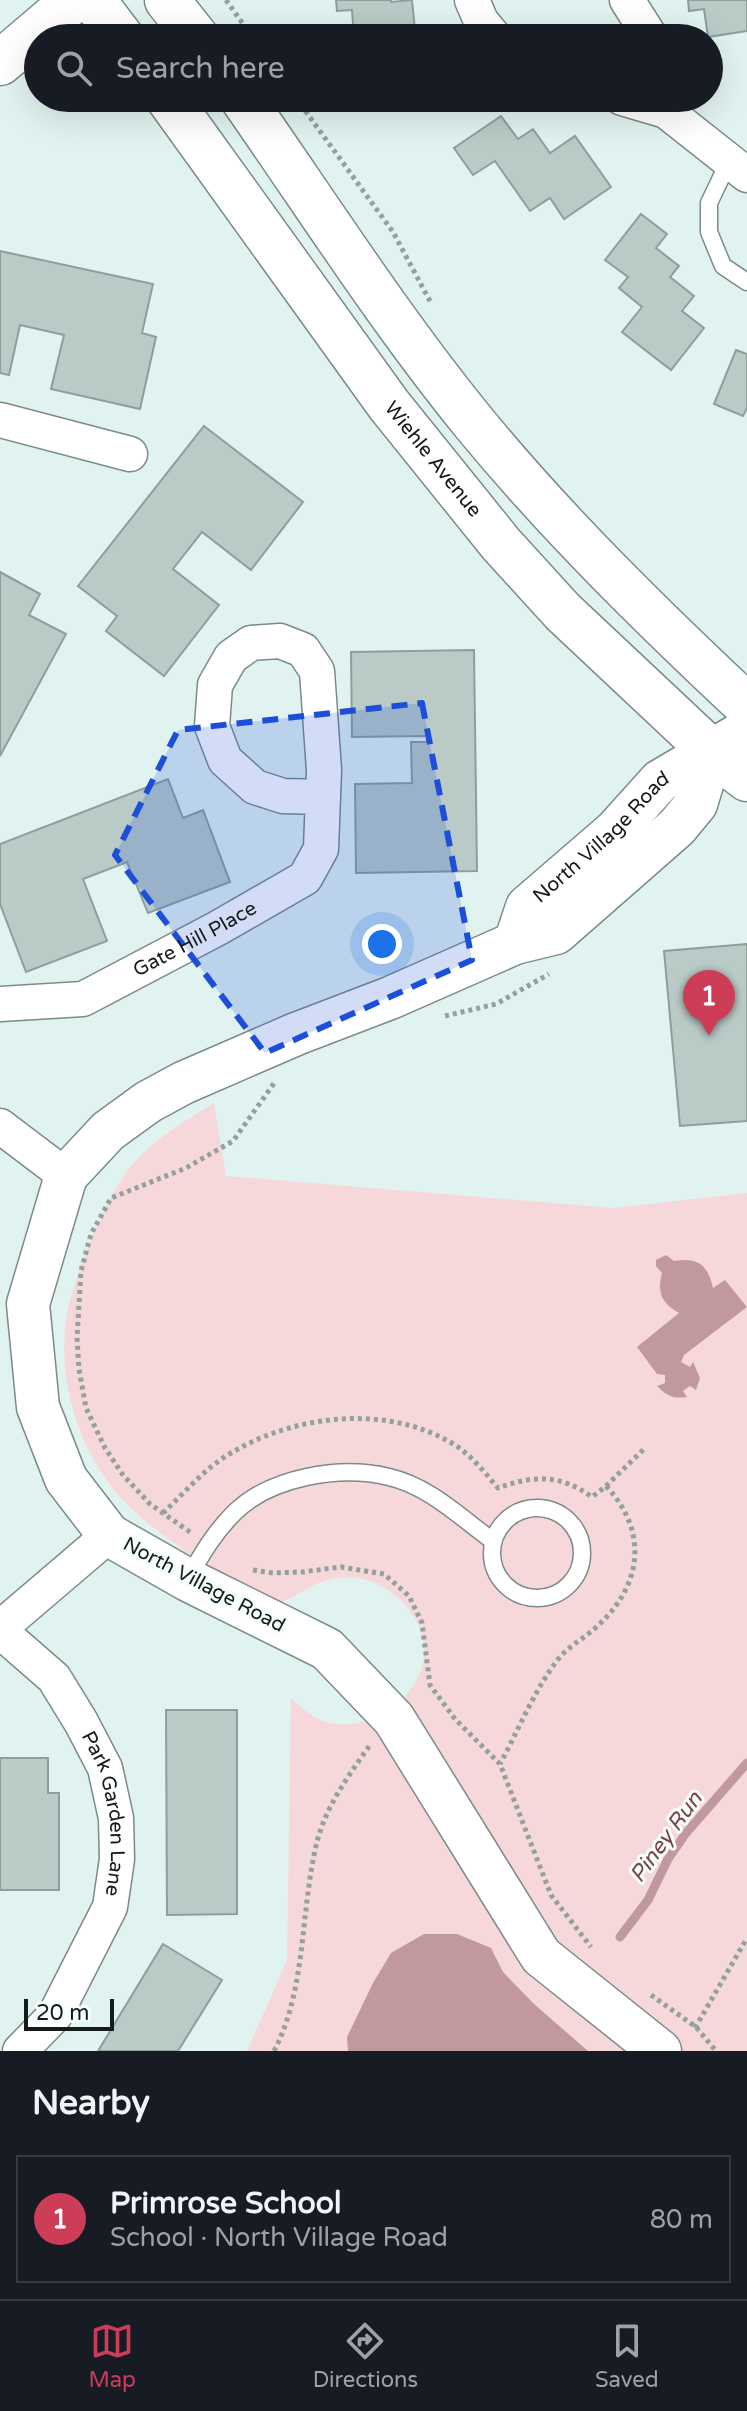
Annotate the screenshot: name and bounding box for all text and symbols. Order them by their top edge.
search box [24,24,723,112]
icon: search [52,46,96,90]
text: Search here [116,50,285,87]
street label: Wiehle Avenue [379,397,487,522]
street label: North Village Road [528,766,673,908]
street label: Gate Hill Place [129,896,261,982]
your location [362,924,402,964]
pin: 1 [683,970,735,1036]
street label: North Village Road [119,1532,289,1638]
street label: Park Garden Lane [76,1727,129,1898]
water label: Piney Run [624,1786,708,1887]
scale bar [24,1995,114,2031]
text: 20 m [36,2000,90,2026]
text: Nearby [32,2083,150,2124]
text: Primrose School [110,2185,342,2222]
text: 1 [52,2204,68,2235]
text: 80 m [650,2204,713,2235]
text: School · North Village Road [110,2222,448,2253]
tab: Map [88,2319,136,2393]
tab: Directions [313,2319,418,2393]
tab: Saved [595,2319,659,2393]

